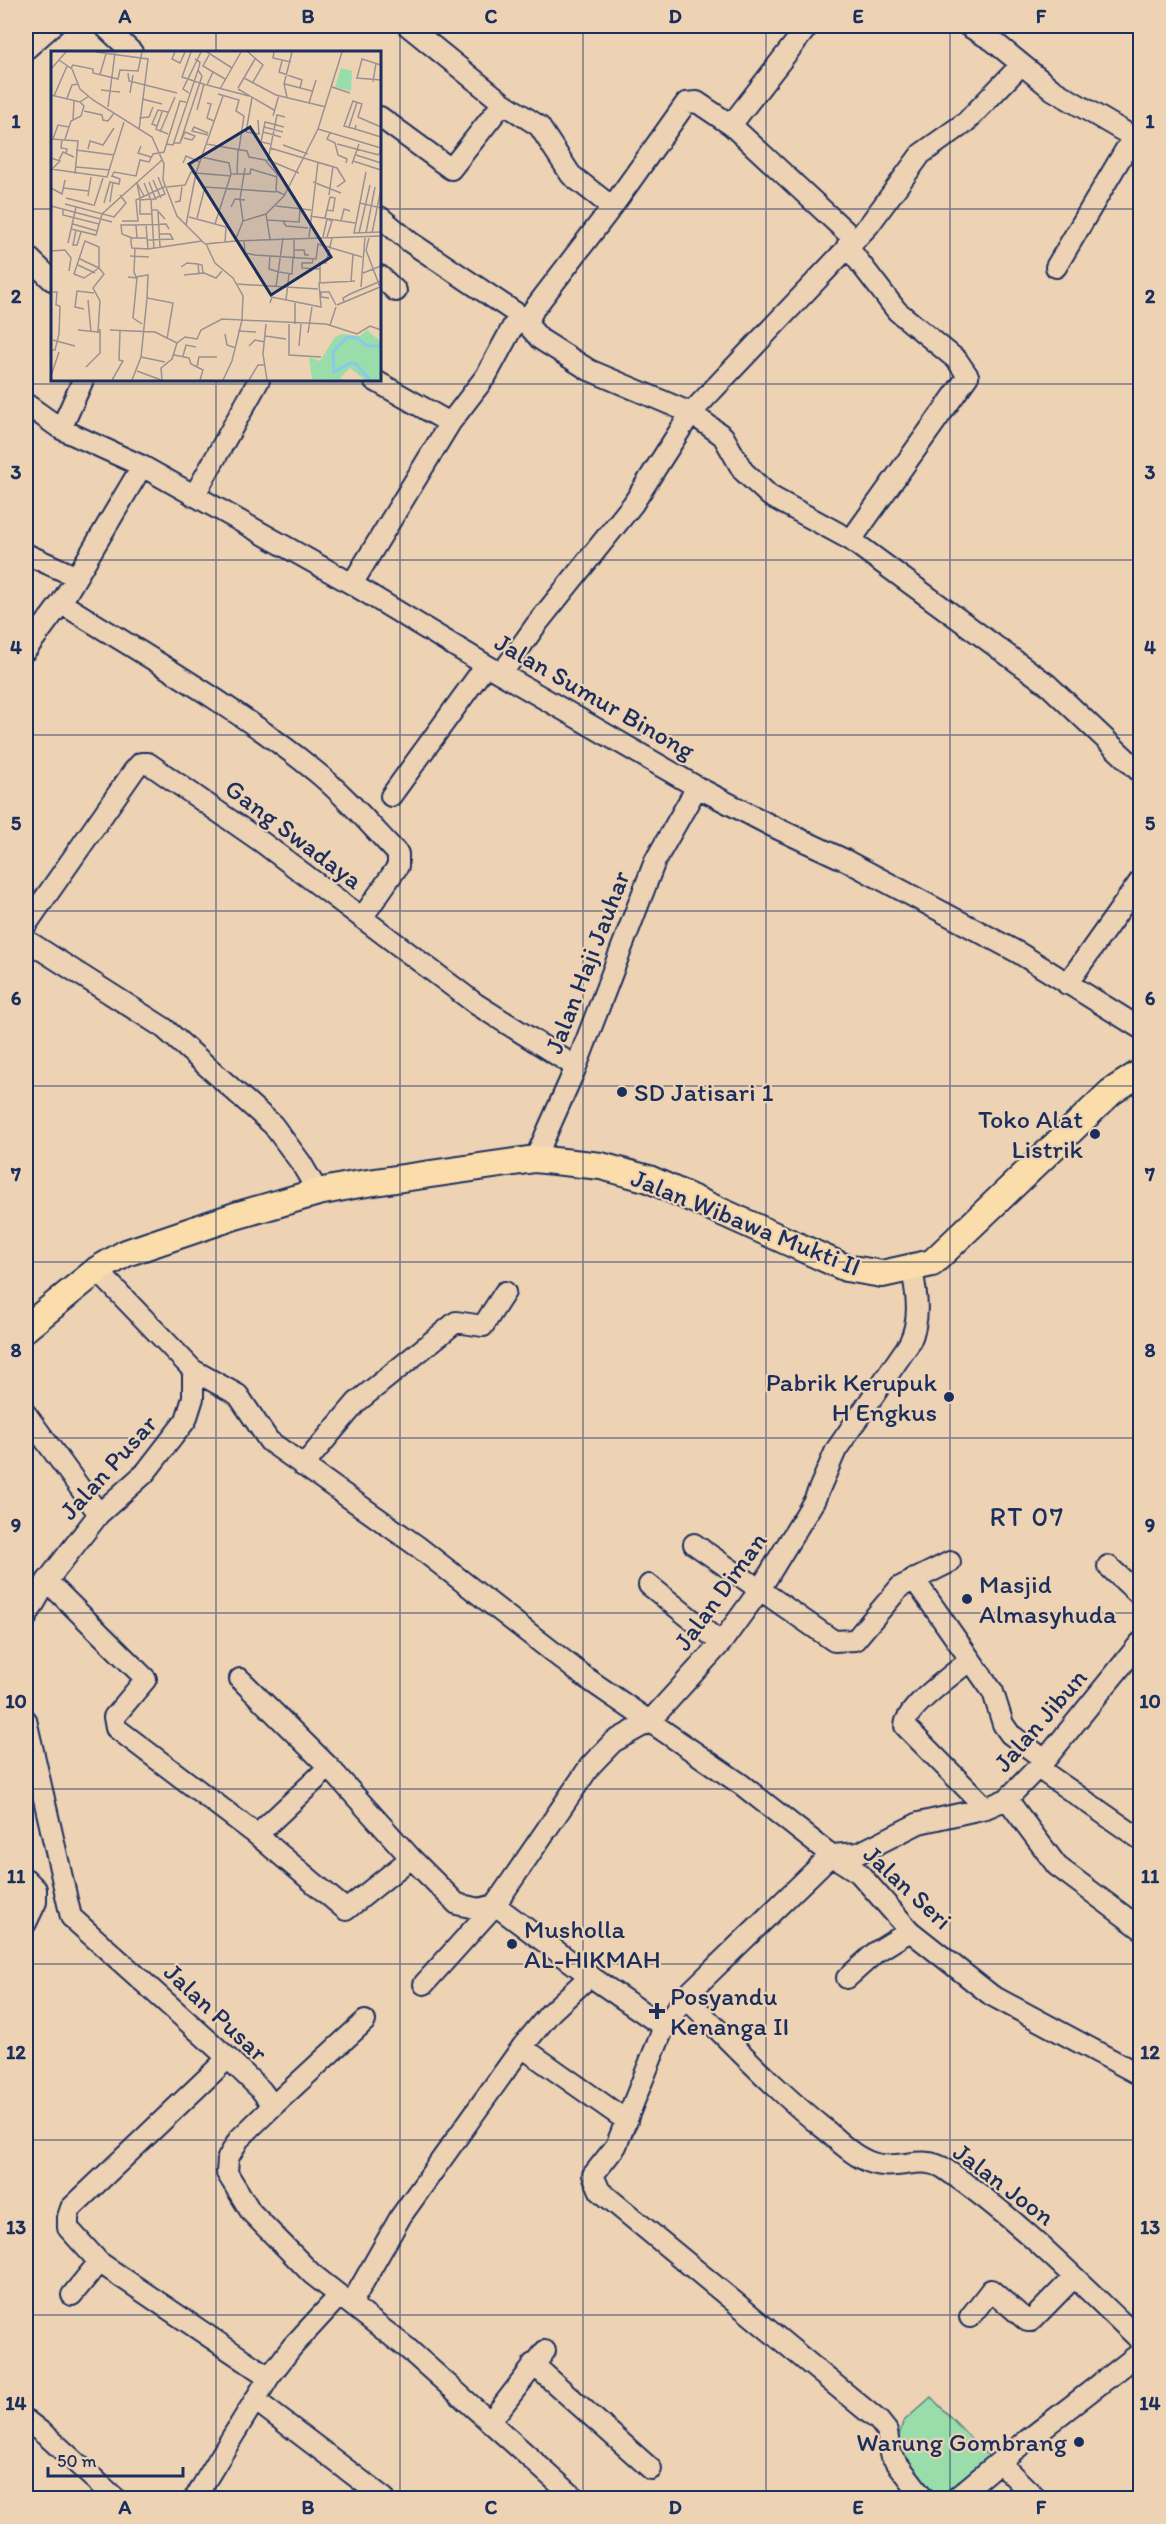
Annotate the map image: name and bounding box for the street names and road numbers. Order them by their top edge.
street label: Jalan Sumur Binong [489,626,701,767]
street label: Gang Swadaya [219,772,369,896]
street label: Jalan Haji Jauhar [537,866,637,1058]
street label: Jalan Wibawa Mukti II [627,1161,865,1283]
street label: Jalan Pusar [52,1407,164,1526]
street label: Jalan Diman [666,1525,774,1657]
street label: Jalan Jibun [986,1661,1094,1778]
street label: Jalan Seri [857,1838,959,1936]
street label: Jalan Pusar [157,1956,275,2069]
street label: Jalan Joon [947,2135,1061,2233]

